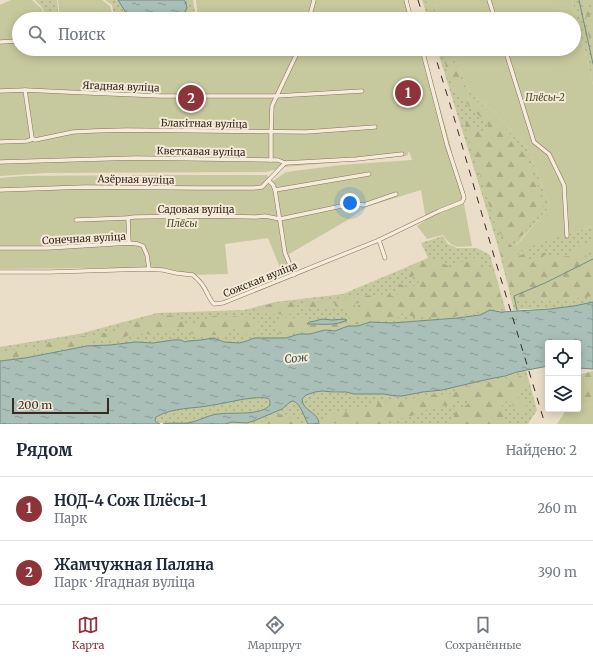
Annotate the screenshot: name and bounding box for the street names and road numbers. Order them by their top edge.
street label: Ягадная вуліца [82,79,160,94]
street label: Блакітная вуліца [160,116,248,131]
street label: Кветкавая вуліца [156,144,246,159]
street label: Азёрная вуліца [96,172,175,187]
street label: Садовая вуліца [158,203,235,216]
street label: Сонечная вуліца [42,230,127,247]
street label: Сожская вуліца [221,258,300,300]

